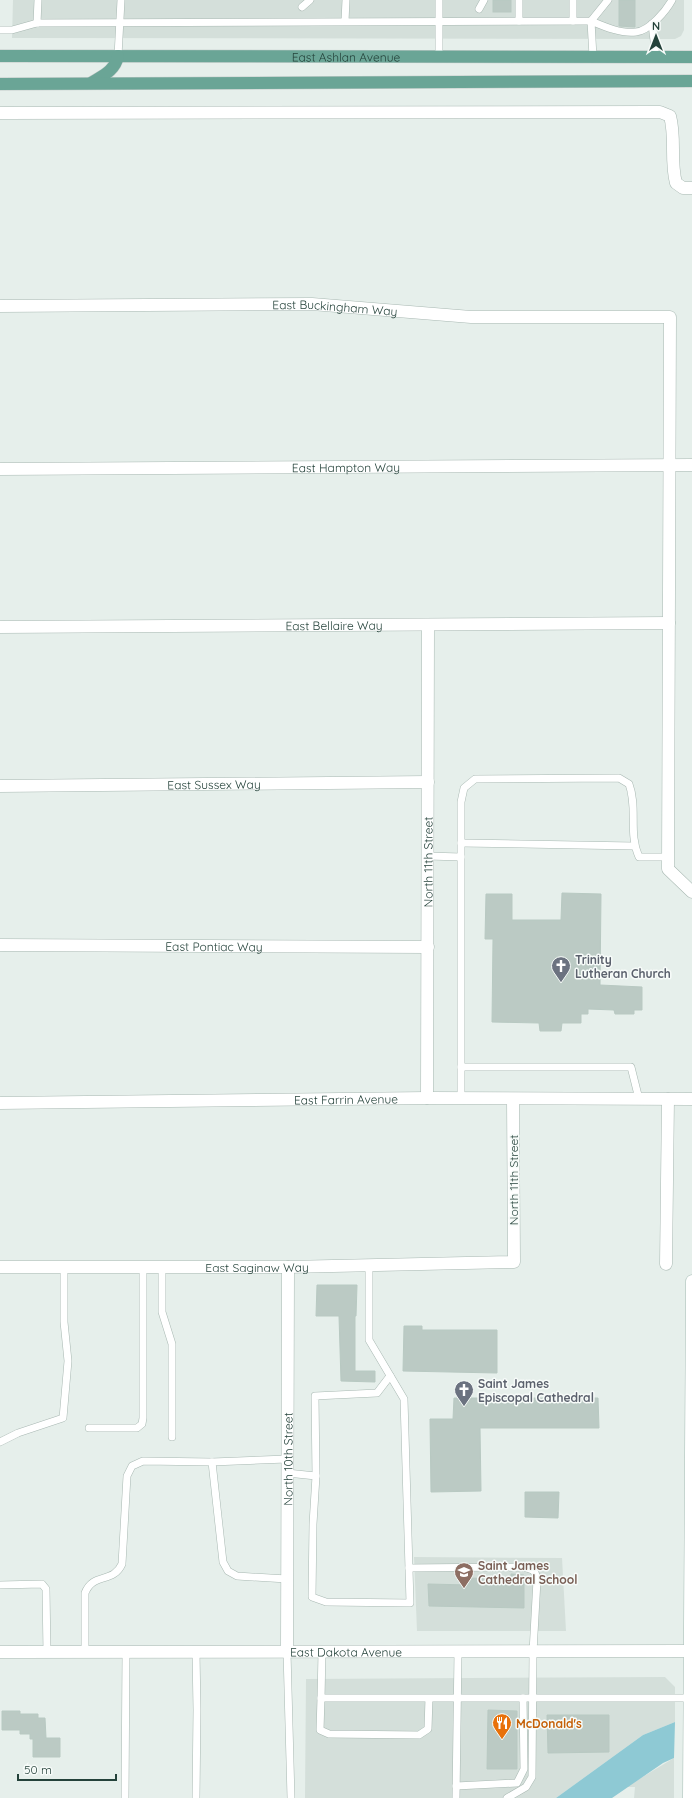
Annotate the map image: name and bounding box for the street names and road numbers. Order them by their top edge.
street label: East Ashlan Avenue [292,49,401,64]
street label: East Buckingham Way [272,296,398,318]
street label: East Hampton Way [292,459,400,475]
street label: East Bellaire Way [285,617,383,633]
street label: East Sussex Way [167,776,261,792]
street label: North 11th Street [420,817,435,907]
street label: East Pontiac Way [165,938,263,954]
street label: East Farrin Avenue [294,1091,398,1107]
street label: North 11th Street [506,1135,521,1225]
street label: East Saginaw Way [205,1259,309,1275]
street label: North 10th Street [280,1412,295,1506]
street label: East Dakota Avenue [290,1644,402,1659]

